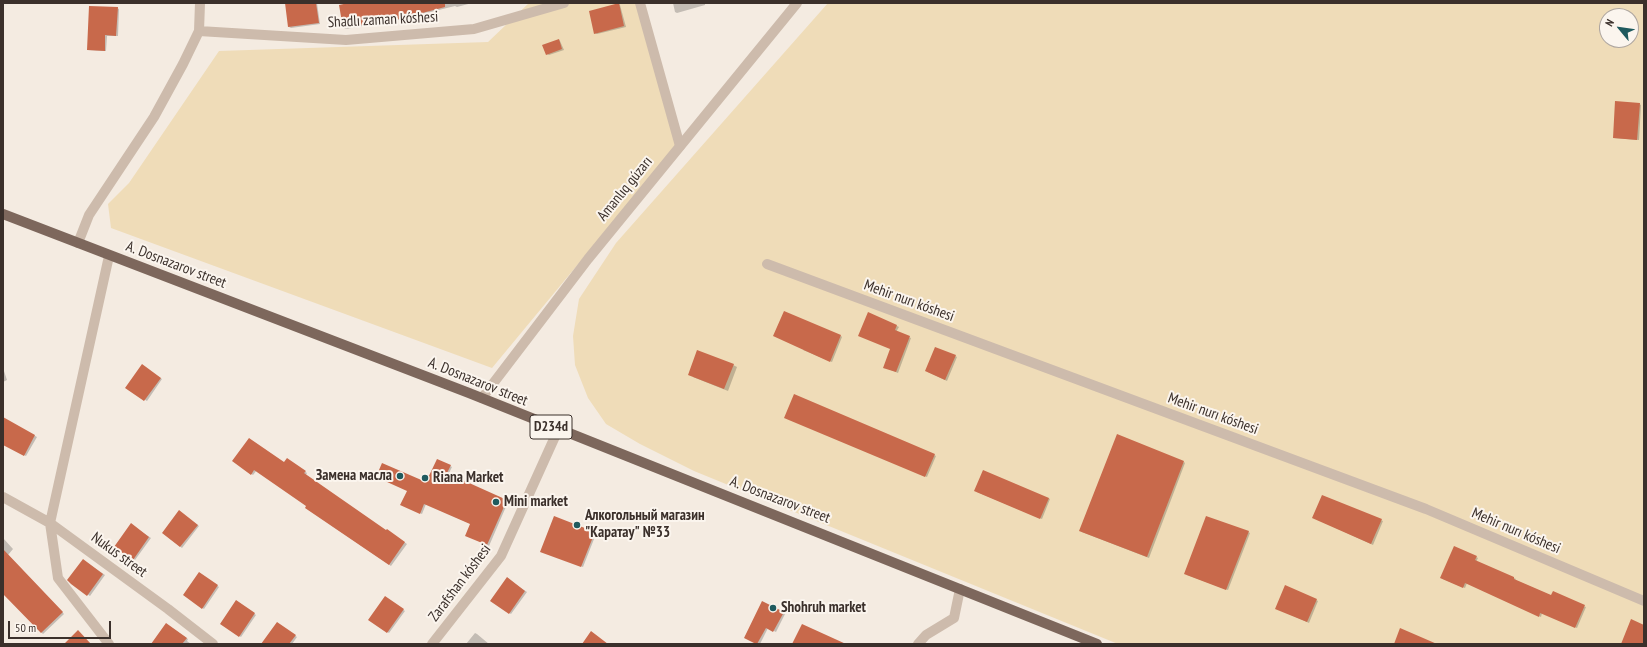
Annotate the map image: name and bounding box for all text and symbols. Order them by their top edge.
street label: Shadlı zaman kóshesi [327,8,439,32]
north arrow [1599,8,1639,48]
text: N [1602,17,1617,29]
street label: Amanlıq gúzarı [594,153,656,225]
street label: A. Dosnazarov street [123,238,229,292]
street label: Mehir nurı kóshesi [861,276,957,326]
street label: A. Dosnazarov street [426,354,530,410]
street label: Mehir nurı kóshesi [1165,389,1261,439]
road number: D234d [530,415,572,439]
place label: Замена масла [316,467,392,485]
place label: Riana Market [433,469,503,487]
marker: Замена масла [395,471,405,481]
marker: Riana Market [420,473,430,483]
street label: A. Dosnazarov street [727,473,833,527]
place label: Mini market [504,493,568,511]
marker: Mini market [491,497,501,507]
street label: Mehir nurı kóshesi [1469,504,1563,558]
place label: Алкогольный магазин "Каратау" №33 [585,507,705,542]
marker: Алкогольный магазин "Каратау" №33 [572,520,582,530]
street label: Nukus street [87,529,151,581]
street label: Zarafshan kóshesi [425,541,495,625]
place label: Shohruh market [781,599,866,617]
marker: Shohruh market [768,603,778,613]
scale bar [10,613,113,639]
text: 50 m [15,620,36,635]

